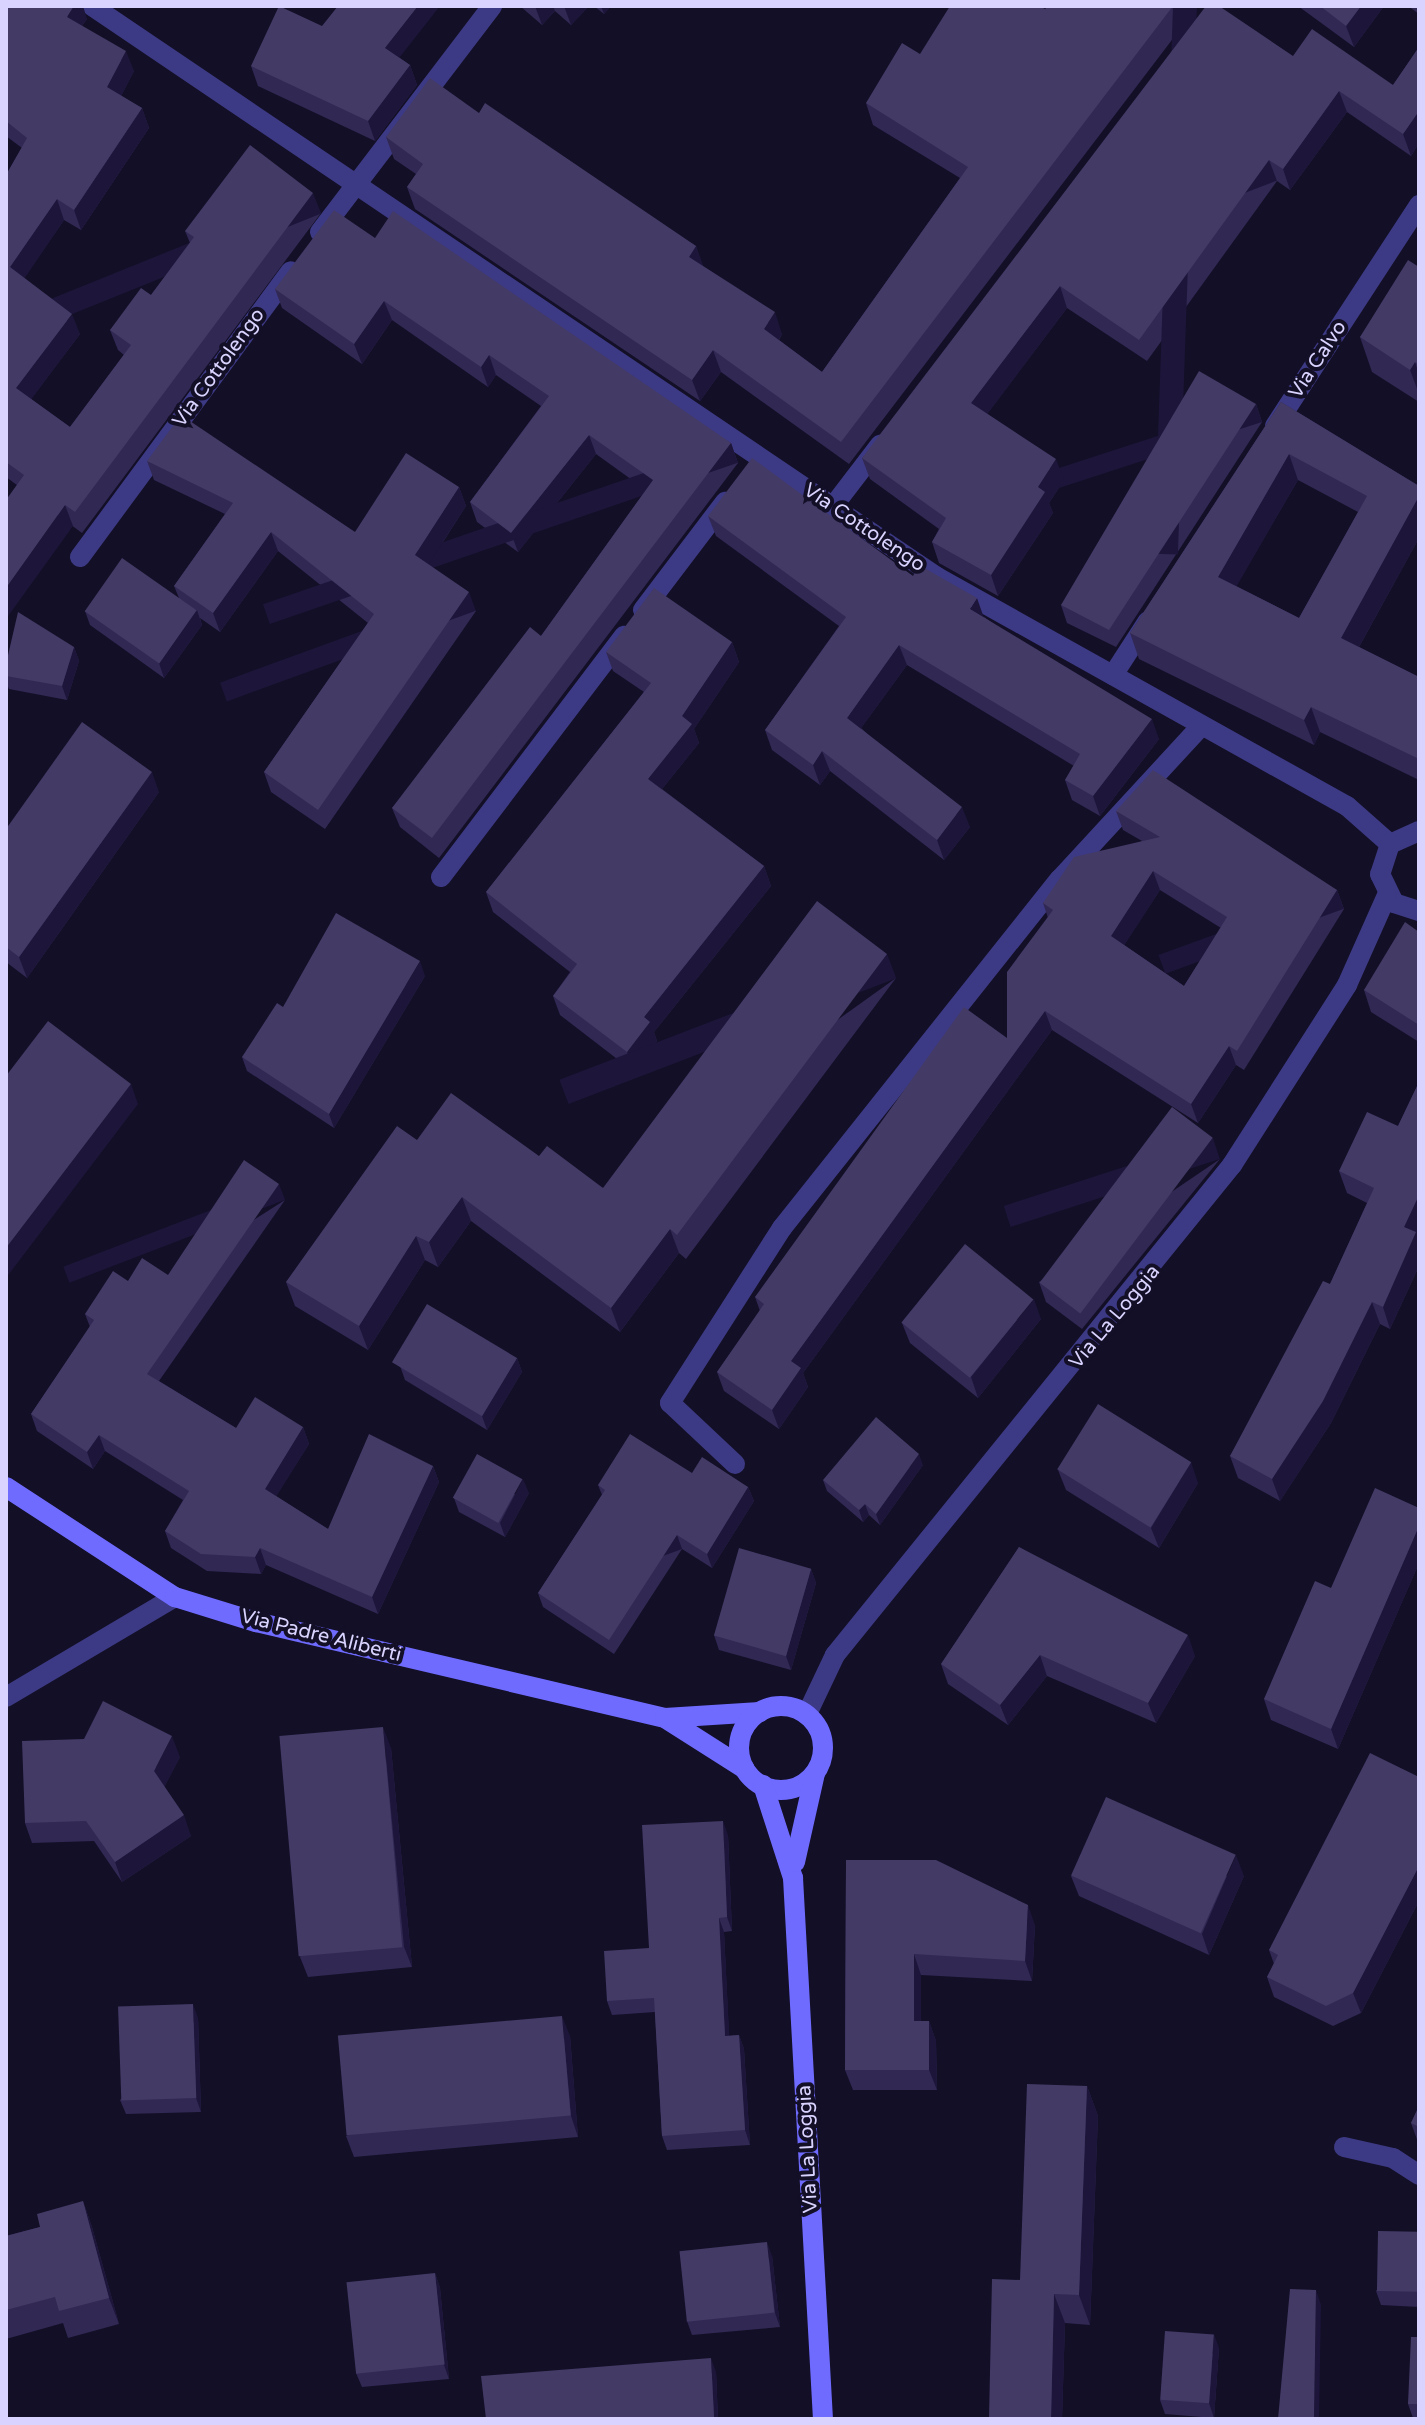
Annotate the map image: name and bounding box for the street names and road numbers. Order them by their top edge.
street label: Via Cottolengo [168,304,270,432]
street label: Via Calvo [1284,317,1352,403]
street label: Via Cottolengo [799,479,929,577]
street label: Via La Loggia [1065,1260,1165,1374]
street label: Via Padre Aliberti [238,1604,404,1668]
street label: Via La Loggia [793,2084,823,2214]

